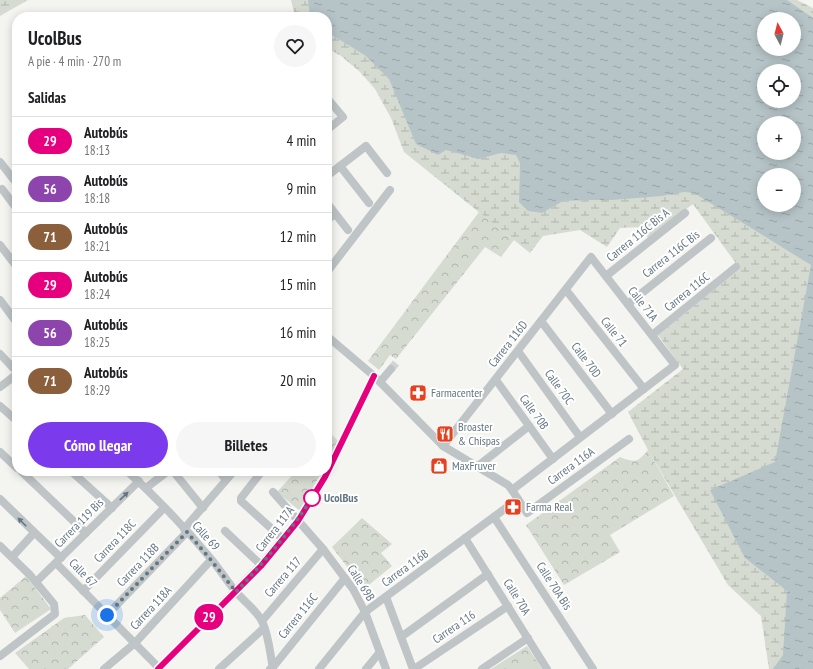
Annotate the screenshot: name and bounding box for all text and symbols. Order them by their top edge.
north arrow [757,12,801,56]
map controls [757,12,801,212]
button: heart [274,25,316,67]
text: UcolBus [28,26,82,50]
text: A pie · 4 min · 270 m [28,53,121,70]
button: locate [757,64,801,108]
text: Salidas [28,88,66,107]
button: + [757,116,801,160]
text: Autobús [84,123,128,142]
text: 4 min [286,131,316,150]
text: 29 [43,132,57,150]
text: 18:13 [84,142,110,159]
button: − [757,168,801,212]
text: Autobús [84,171,128,190]
text: 9 min [286,179,316,198]
text: 56 [43,180,57,198]
text: 18:18 [84,190,110,207]
street label: Carrera 116C Bis A [604,205,672,265]
text: Autobús [84,219,128,238]
text: 12 min [280,227,316,246]
street label: Carrera 116C Bis [639,227,703,281]
text: 71 [43,228,57,246]
text: 18:21 [84,238,110,255]
text: Autobús [84,267,128,286]
street label: Carrera 116C [661,268,713,314]
text: 15 min [280,275,316,294]
text: 29 [43,276,57,294]
street label: Calle 71A [625,283,662,324]
text: 18:24 [84,286,110,303]
street label: Calle 71 [598,314,631,350]
text: Autobús [84,315,128,334]
street label: Carrera 116D [485,317,530,370]
text: 16 min [280,323,316,342]
text: 56 [43,324,57,342]
text: 18:25 [84,334,110,351]
street label: Calle 70D [568,339,605,380]
text: Autobús [84,363,128,382]
street label: Calle 70C [542,366,577,408]
text: 20 min [280,371,316,390]
text: 71 [43,372,57,390]
text: 18:29 [84,382,110,399]
pharmacy icon: Farmacenter [408,383,428,403]
place label: Farmacenter [431,385,483,400]
street label: Calle 70B [517,391,552,432]
place label: Broaster & Chispas [458,419,500,448]
button: Cómo llegar [28,422,168,468]
button: Billetes [176,422,316,468]
restaurant icon: Broaster & Chispas [435,424,455,444]
street label: Carrera 116A [544,443,597,488]
shop icon: MaxFruver [429,456,449,476]
place label: MaxFruver [452,458,496,473]
marker: UcolBus [303,489,321,507]
place label: UcolBus [324,490,358,505]
one-way arrow [119,491,129,501]
street label: Carrera 119 Bis [51,495,106,550]
pharmacy icon: Farma Real [503,497,523,517]
place label: Farma Real [526,499,572,514]
street label: Carrera 117A [252,503,297,555]
street label: Carrera 118C [90,516,139,565]
one-way arrow [18,517,27,527]
street label: Calle 69 [189,518,223,553]
street label: Carrera 118B [113,540,162,589]
street label: Carrera 116B [378,545,431,590]
street label: Carrera 117 [261,553,304,600]
street label: Calle 67 [66,555,101,590]
street label: Calle 70A Bis [533,559,575,613]
street label: Calle 69B [345,562,378,604]
street label: Calle 70A [501,576,534,618]
street label: Carrera 118A [127,582,175,633]
street label: Carrera 116C [275,590,321,641]
line badge: 29 [191,604,227,630]
your location [97,605,117,625]
street label: Carrera 116 [429,607,478,646]
text: 29 [202,608,216,626]

